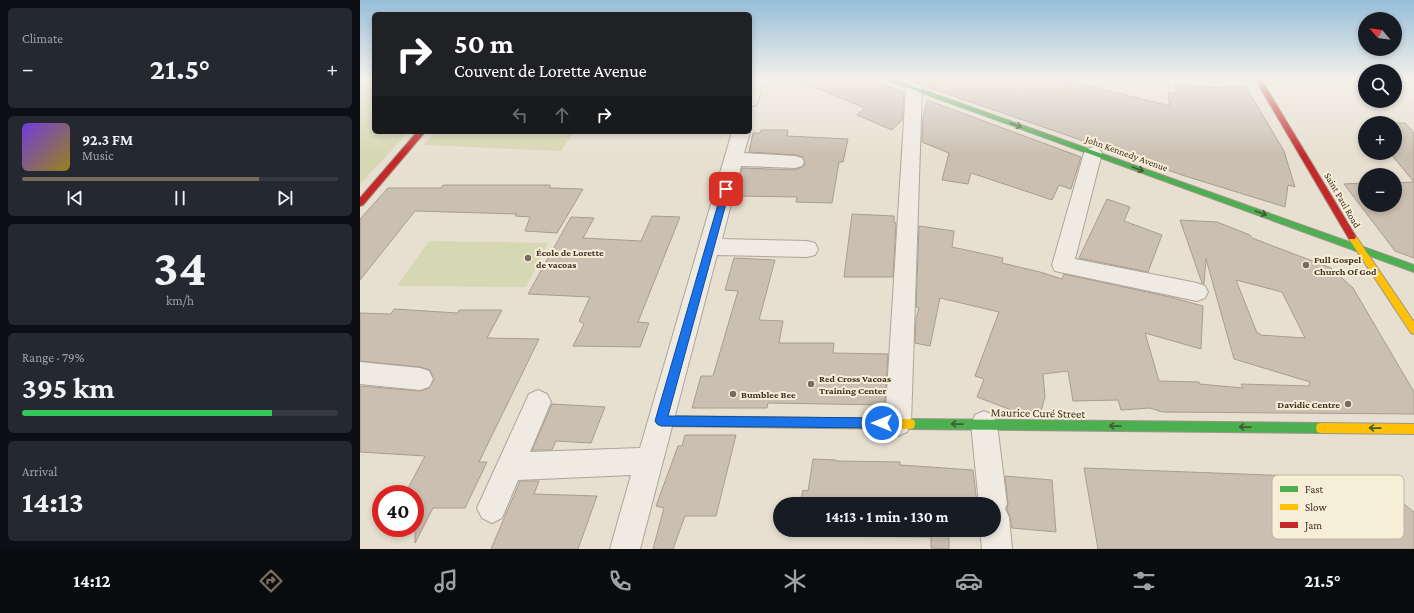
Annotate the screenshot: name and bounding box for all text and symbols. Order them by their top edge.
north arrow [1358,12,1402,56]
map controls [1358,12,1402,212]
icon: right [388,28,440,80]
text: 50 m [454,28,514,59]
text: Climate [22,31,63,46]
text: 21.5° [150,52,210,85]
text: − [22,56,34,81]
text: + [326,56,338,81]
text: Couvent de Lorette Avenue [454,61,647,81]
button: search [1358,64,1402,108]
icon: left [509,104,531,126]
icon: ahead [551,104,573,126]
icon: right [593,104,615,126]
button: + [1358,116,1402,160]
one-way arrow [1009,122,1022,129]
text: 92.3 FM [82,132,133,148]
street label: John Kennedy Avenue [1083,133,1170,174]
text: Music [82,148,114,163]
one-way arrow [1132,165,1144,173]
button: − [1358,168,1402,212]
street label: Saint Paul Road [1322,171,1363,231]
pin [709,172,743,206]
icon: arrive [715,178,737,200]
icon: previous [64,187,86,209]
icon: pause [169,187,191,209]
icon: next [274,187,296,209]
one-way arrow [1254,209,1266,217]
text: 34 [153,238,207,296]
place label: École de Lorette de vacoas [536,247,604,270]
marker: École de Lorette de vacoas [523,253,533,263]
place label: Full Gospel Church Of God [1314,254,1377,277]
marker: Full Gospel Church Of God [1301,260,1311,270]
text: km/h [166,293,194,308]
text: Range · 79% [22,350,84,365]
text: 395 km [22,371,115,404]
place label: Red Cross Vacoas Training Center [819,373,891,396]
marker: Red Cross Vacoas Training Center [806,379,816,389]
marker: Bumblee Bee [728,389,738,399]
place label: Bumblee Bee [741,389,796,400]
place label: Davidic Centre [1277,399,1340,410]
marker: Davidic Centre [1343,399,1353,409]
position arrow [861,402,903,444]
street label: Maurice Curé Street [991,405,1087,421]
one-way arrow [951,420,964,428]
one-way arrow [1109,422,1122,430]
one-way arrow [1239,423,1252,431]
one-way arrow [1369,424,1382,432]
text: Arrival [22,464,57,479]
legend [1272,475,1404,539]
text: Fast [1305,483,1324,495]
text: 14:13 [22,485,84,518]
speed limit sign: 40 [372,485,424,537]
text: Slow [1305,501,1327,513]
text: 14:13 · 1 min · 130 m [826,509,948,525]
text: Jam [1304,519,1322,532]
icon: directions [257,567,285,595]
icon: music [432,567,460,595]
icon: phone [606,567,634,595]
icon: climate [781,567,809,595]
icon: car [955,567,983,595]
icon: filters [1130,567,1158,595]
text: 14:12 [73,571,111,591]
text: 21.5° [1304,571,1341,591]

